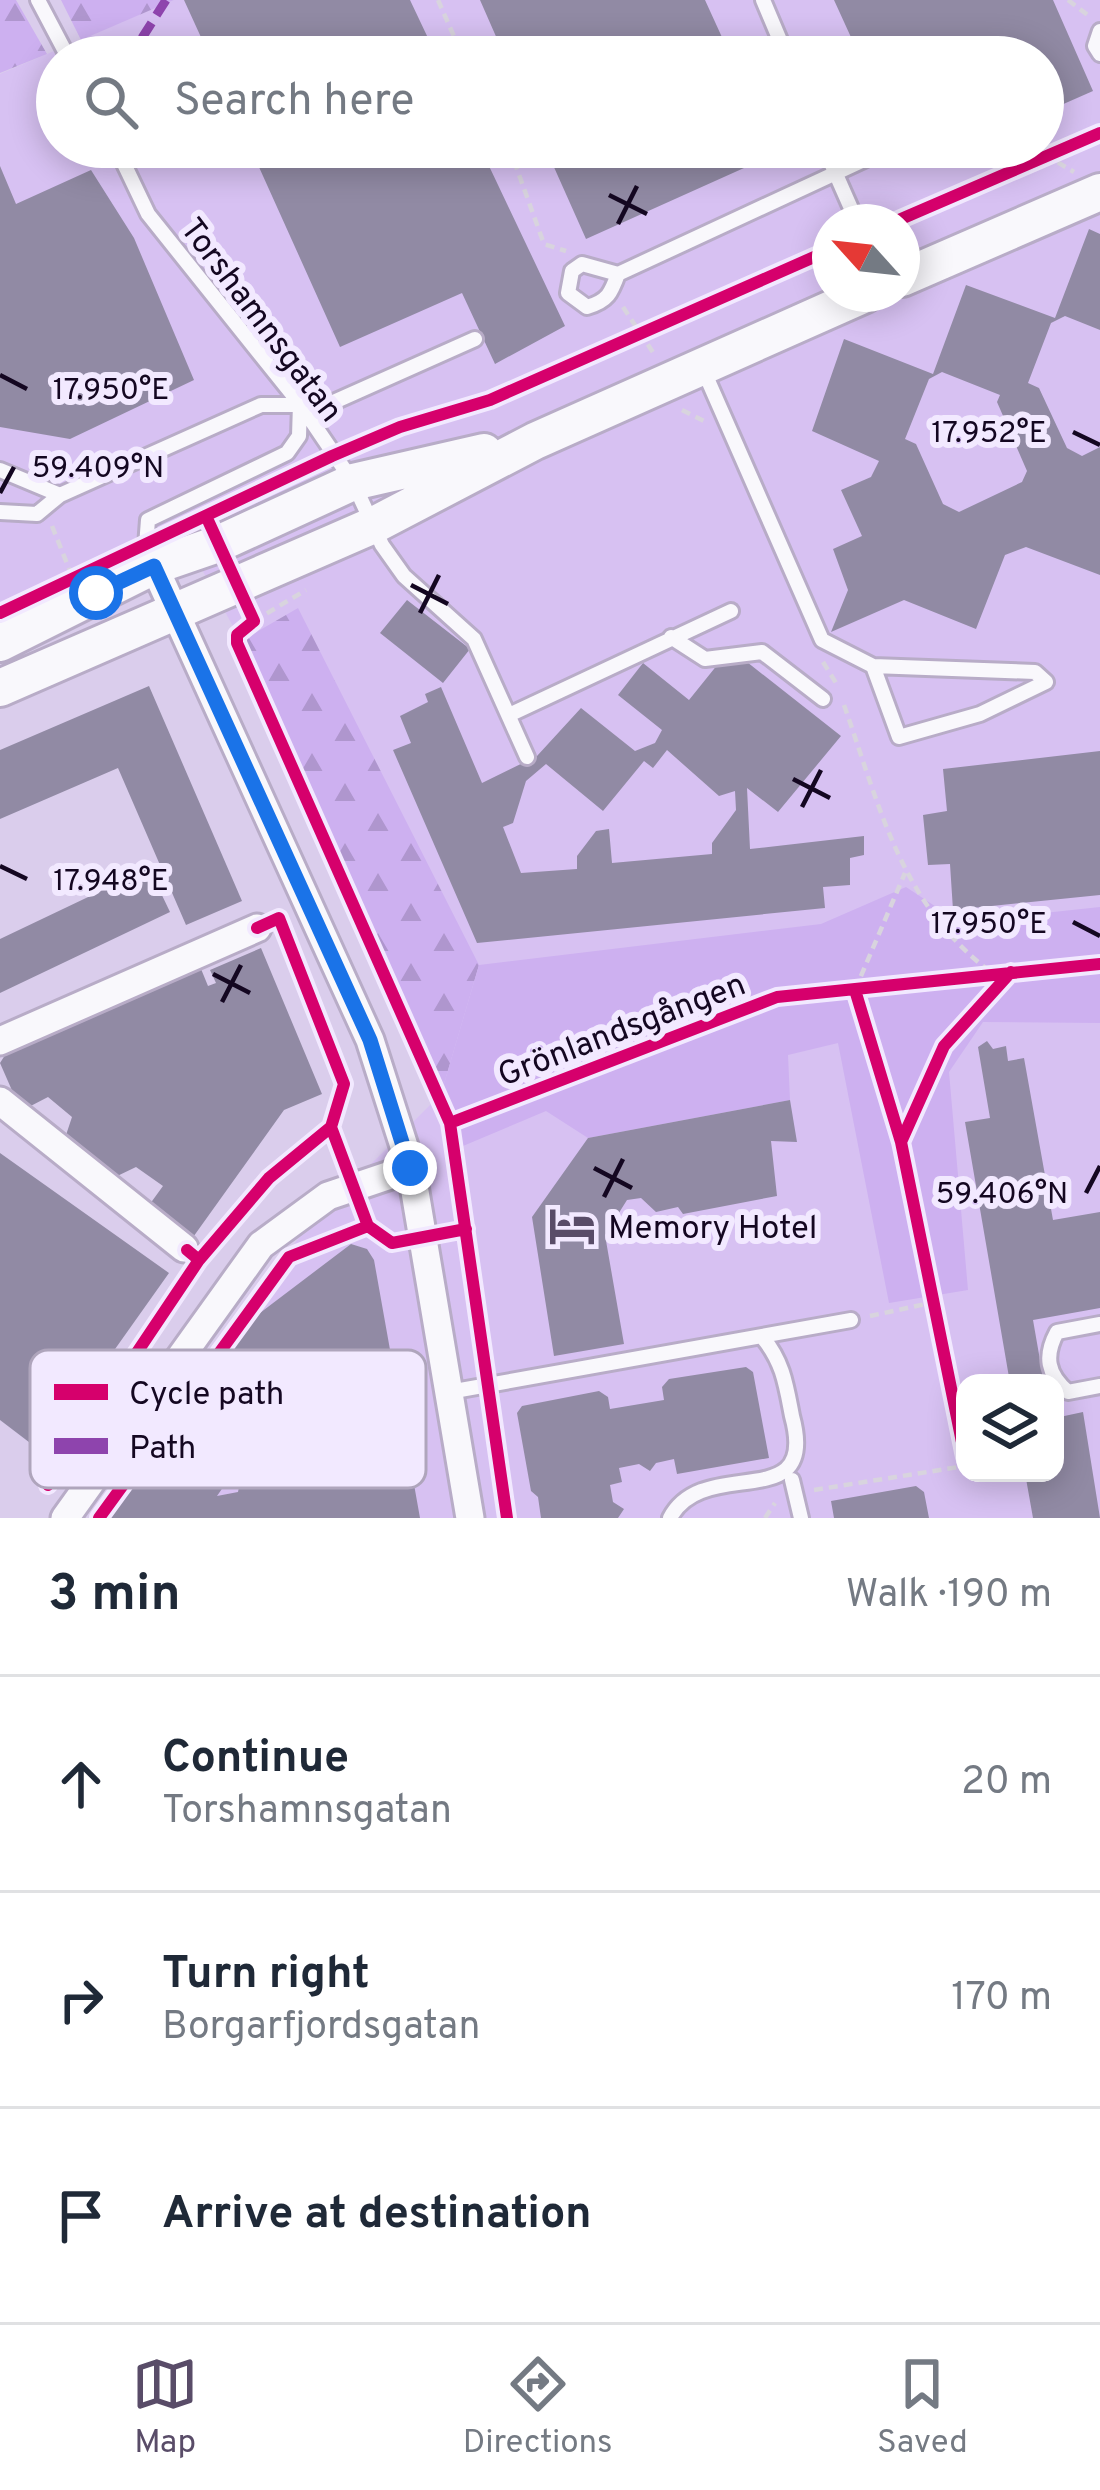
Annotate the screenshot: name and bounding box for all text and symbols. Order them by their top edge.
search box [36,36,1064,168]
icon: search [78,69,144,135]
text: Search here [174,74,414,131]
north arrow [812,204,920,312]
street label: Torshamnsgatan [169,211,350,432]
text: 17.950°E [53,373,169,410]
text: 17.952°E [931,416,1047,453]
text: 59.409°N [32,451,164,488]
route start [69,566,123,620]
text: 17.948°E [53,864,169,901]
text: 17.950°E [931,907,1047,944]
street label: Grönlandsgången [493,965,752,1098]
route end [383,1141,437,1195]
text: 59.406°N [936,1177,1068,1214]
hotel icon: Memory Hotel [547,1201,597,1251]
place label: Memory Hotel [608,1209,818,1251]
legend [30,1350,426,1488]
map controls [956,1374,1064,1482]
button: layers [956,1374,1064,1482]
text: Cycle path [129,1375,284,1417]
text: Path [129,1429,196,1471]
text: 3 min [48,1564,181,1629]
text: Walk · 190 m [846,1572,1052,1621]
text: Continue [162,1731,349,1788]
icon: ahead [48,1751,114,1817]
text: 20 m [961,1759,1052,1808]
text: Torshamnsgatan [162,1788,452,1837]
text: Turn right [162,1947,370,2004]
icon: right [48,1967,114,2033]
text: 170 m [951,1975,1052,2024]
text: Borgarfjordsgatan [162,2004,480,2053]
icon: arrive [48,2183,114,2249]
text: Arrive at destination [162,2187,592,2244]
tab: Map [132,2351,198,2465]
tab: Directions [463,2351,613,2465]
tab: Saved [877,2351,968,2465]

